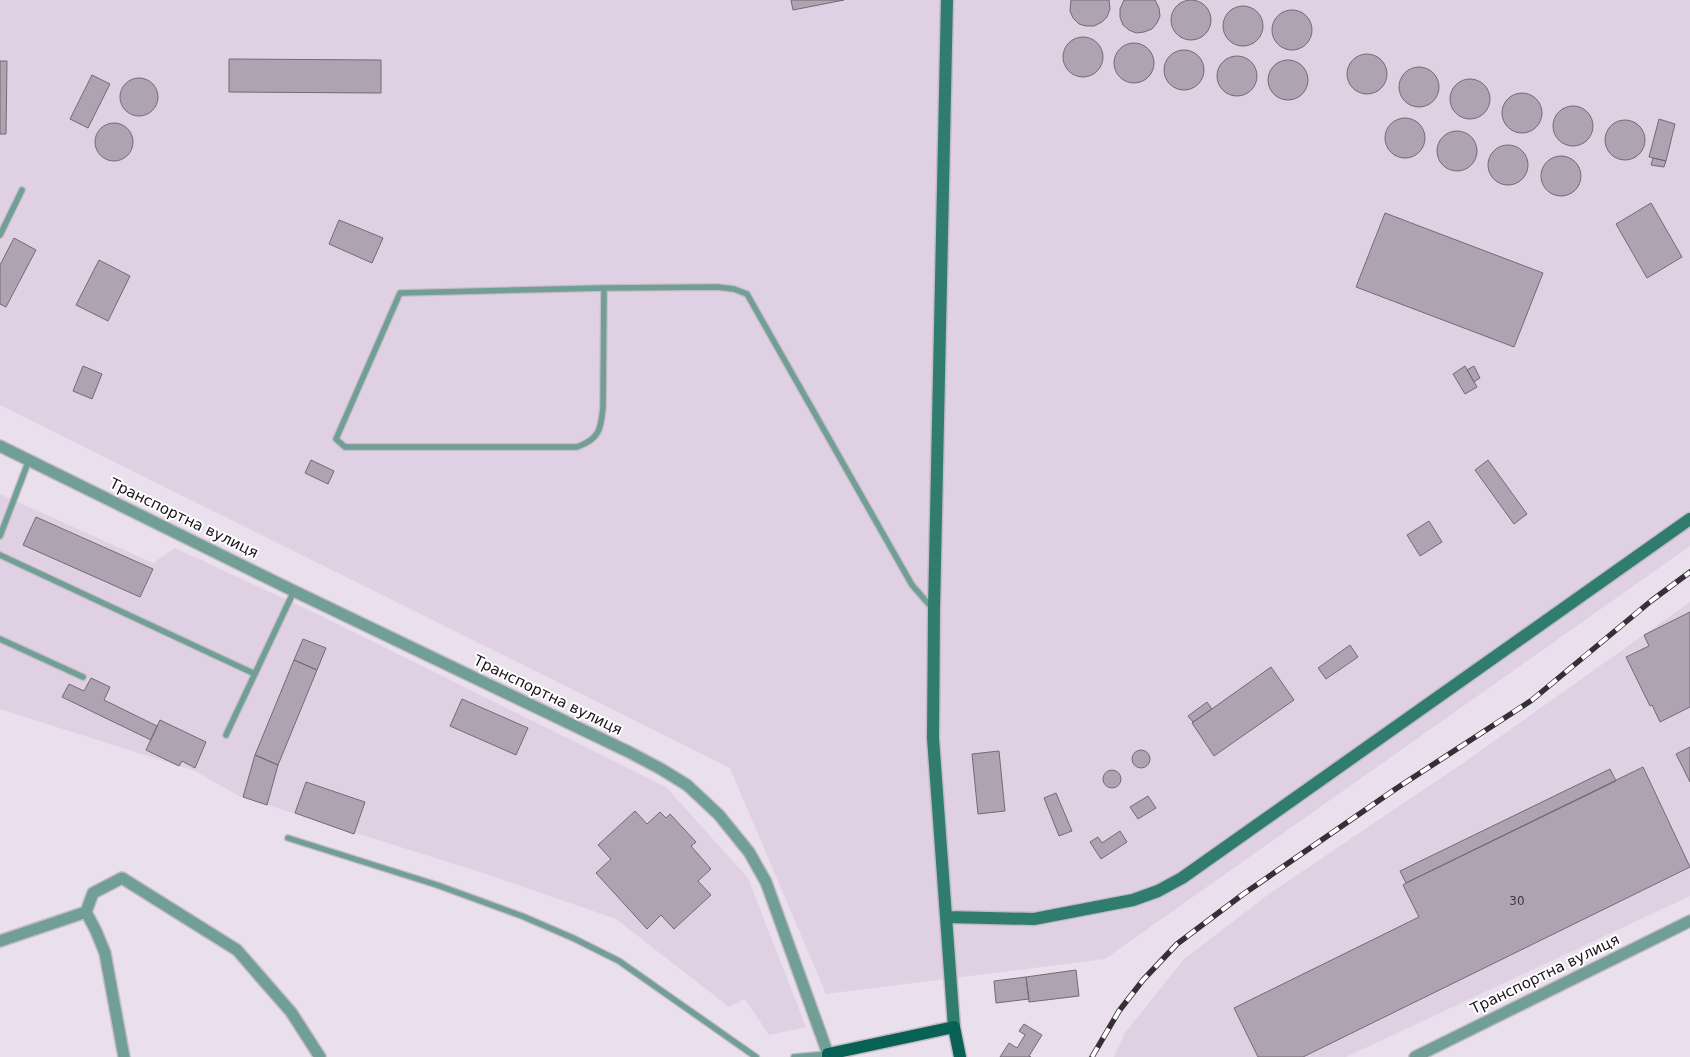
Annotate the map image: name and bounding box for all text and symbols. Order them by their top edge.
street label: Транспортна вулиця [106,474,261,562]
street label: Транспортна вулиця [470,651,625,739]
house number: 30 [1509,894,1525,908]
street label: Транспортна вулиця [1467,930,1622,1018]

